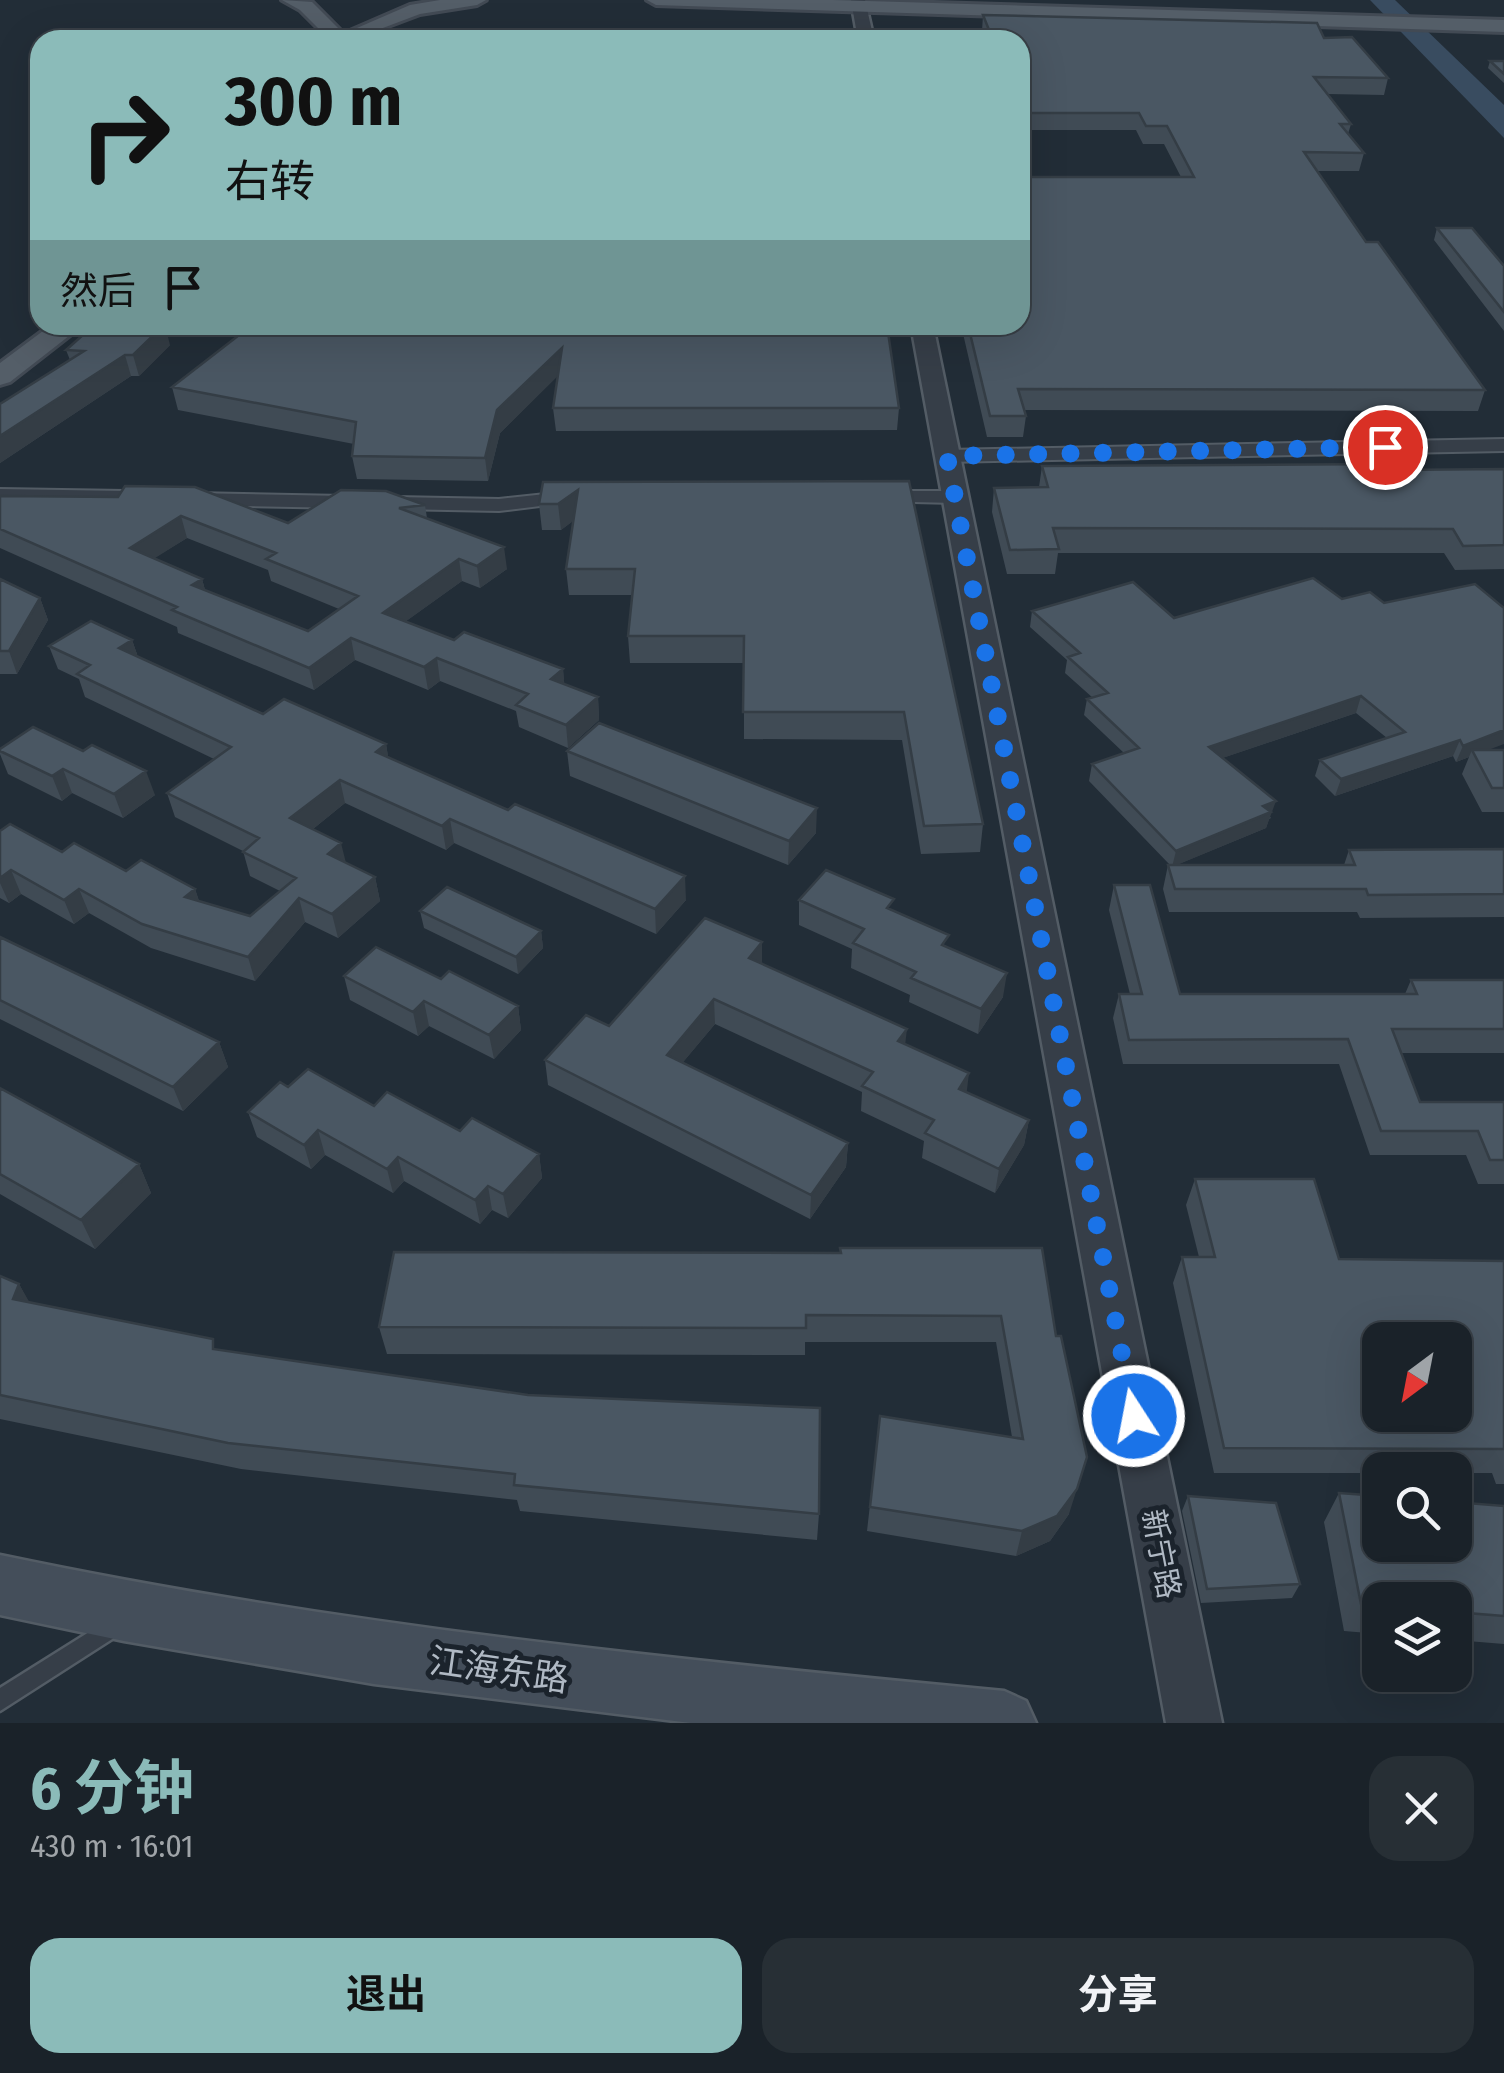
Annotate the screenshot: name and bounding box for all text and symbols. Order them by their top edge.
text: 300 m [225,60,403,144]
icon: right [60,70,190,200]
text: 右转 [225,155,315,209]
icon: arrive [156,260,211,315]
text: 然后 [60,268,136,314]
pin [1343,405,1428,490]
icon: arrive [1358,420,1413,475]
north arrow [1362,1322,1472,1432]
map controls [1362,1322,1472,1692]
position arrow [1082,1364,1186,1468]
button: search [1362,1452,1472,1562]
street label: 新宁路 [1135,1506,1187,1602]
button: layers [1362,1582,1472,1692]
street label: 江海东路 [427,1639,571,1701]
text: 6 分钟 [30,1753,194,1825]
button: close [1369,1756,1474,1861]
text: 430 m · 16:01 [30,1827,194,1865]
button: 退出 [30,1938,742,2053]
button: 分享 [762,1938,1474,2053]

